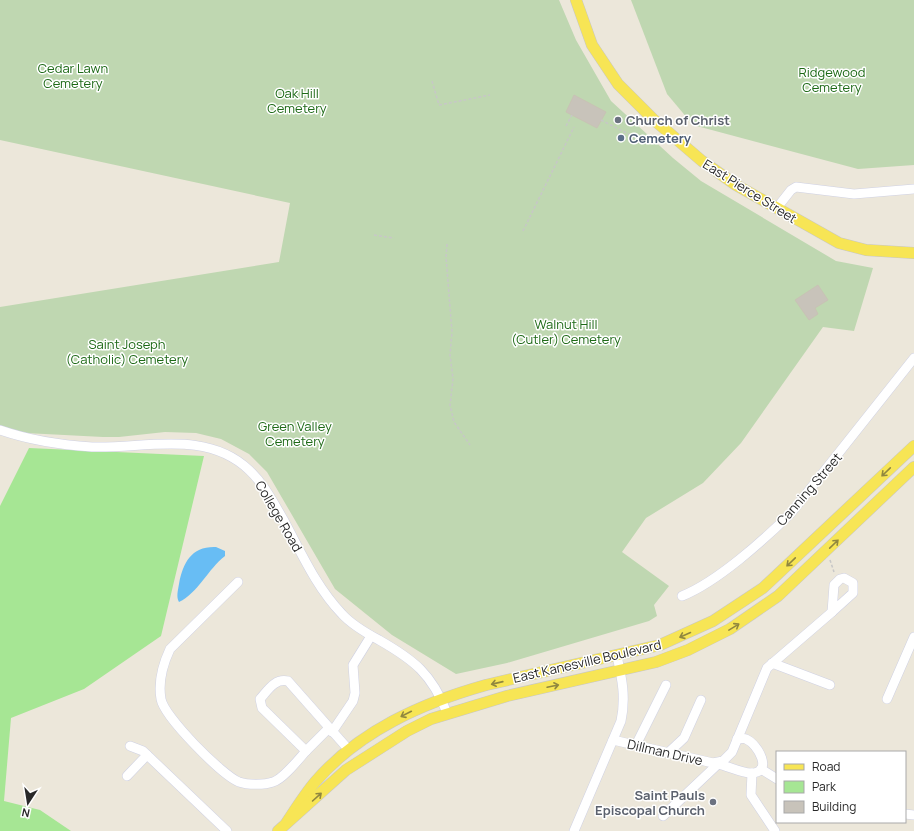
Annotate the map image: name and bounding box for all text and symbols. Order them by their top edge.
park label: Cedar Lawn Cemetery [38,59,108,92]
park label: Ridgewood Cemetery [799,63,865,96]
park label: Oak Hill Cemetery [267,84,327,117]
place label: Church of Christ [626,111,730,129]
marker: Church of Christ [613,115,623,125]
place label: Cemetery [629,129,692,147]
marker: Cemetery [616,133,626,143]
street label: East Pierce Street [700,155,800,227]
park label: Walnut Hill (Cutler) Cemetery [511,315,621,348]
park label: Saint Joseph (Catholic) Cemetery [66,335,188,368]
park label: Green Valley Cemetery [258,417,332,450]
street label: Canning Street [772,449,846,529]
one-way arrow [880,468,891,477]
street label: College Road [251,477,307,555]
one-way arrow [829,539,839,548]
one-way arrow [786,557,796,567]
one-way arrow [728,622,740,630]
one-way arrow [679,632,691,639]
street label: East Kanesville Boulevard [511,635,663,687]
one-way arrow [491,679,504,687]
one-way arrow [546,681,559,689]
one-way arrow [400,711,412,718]
street label: Dillman Drive [626,735,705,769]
legend [776,751,906,823]
text: Road [812,758,840,775]
text: Park [812,778,837,795]
north arrow [8,783,48,823]
place label: Saint Pauls Episcopal Church [595,786,705,819]
one-way arrow [311,792,322,801]
marker: Saint Pauls Episcopal Church [708,797,718,807]
text: Building [812,798,856,815]
text: N [20,805,31,821]

